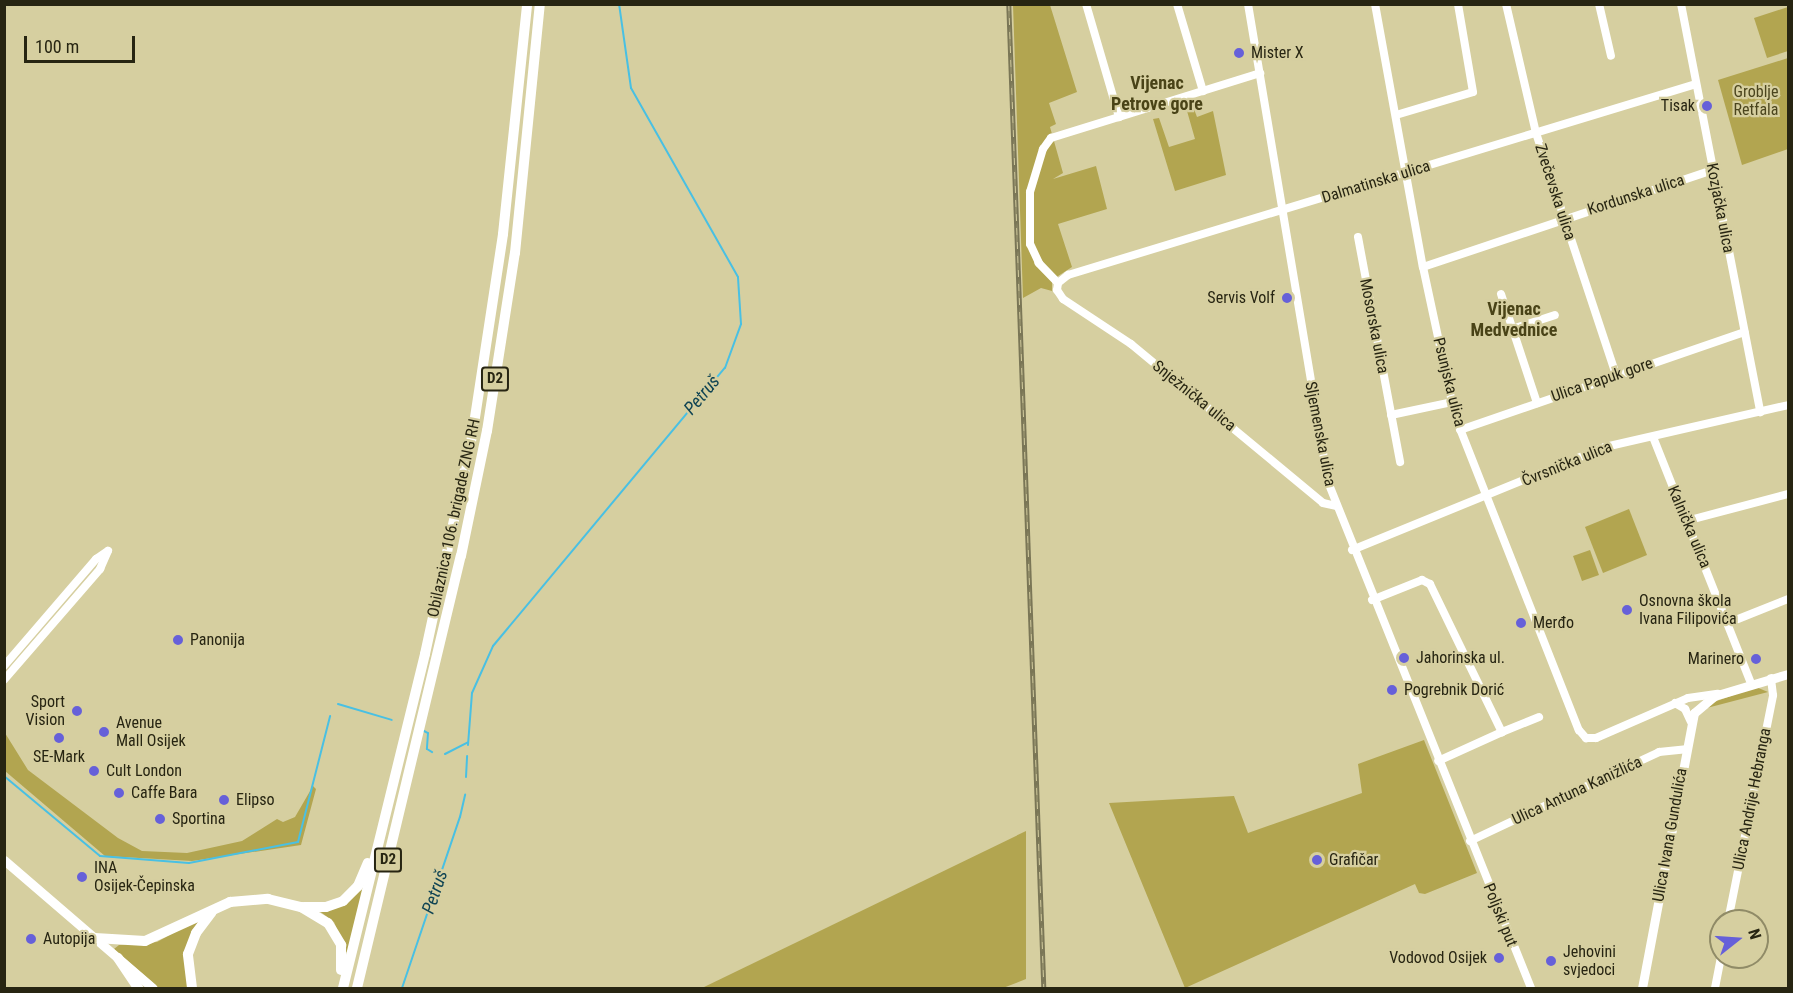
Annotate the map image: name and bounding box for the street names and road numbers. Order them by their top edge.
street label: Zvečevska ulica [1530,141,1580,243]
street label: Dalmatinska ulica [1319,156,1433,208]
street label: Kozjačka ulica [1702,162,1738,254]
street label: Kordunska ulica [1585,170,1687,220]
street label: Mosorska ulica [1355,277,1393,375]
street label: Psunjska ulica [1429,335,1469,429]
street label: Ulica Papuk gore [1549,354,1655,406]
street label: Snježnička ulica [1148,357,1240,435]
road number: D2 [480,367,510,391]
street label: Sljemenska ulica [1300,380,1340,488]
street label: Obilaznica 106. brigade ZNG RH [424,417,484,619]
street label: Čvrsnička ulica [1519,437,1615,491]
street label: Kalnička ulica [1663,483,1715,571]
street label: Ulica Andrije Hebranga [1729,726,1775,872]
street label: Ulica Antuna Kanižlića [1509,753,1645,829]
street label: Ulica Ivana Gundulića [1649,767,1691,903]
road number: D2 [373,848,403,872]
street label: Poljski put [1479,881,1521,949]

